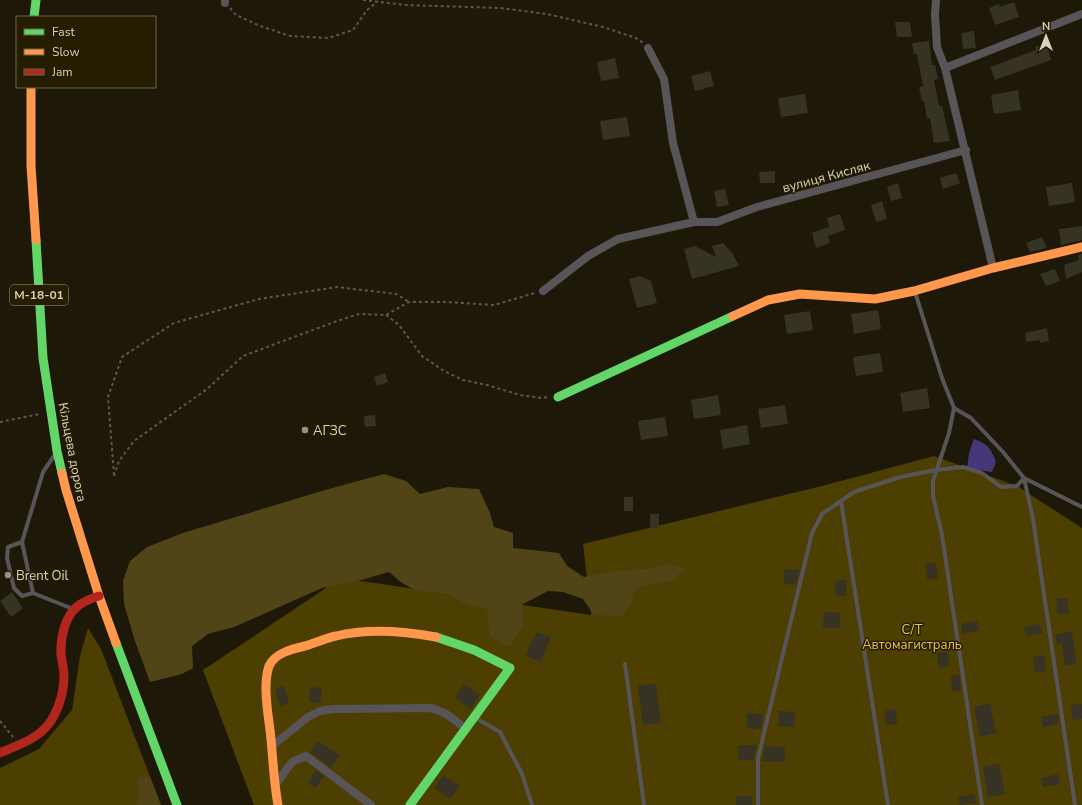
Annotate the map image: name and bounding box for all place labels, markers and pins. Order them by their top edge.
place label: АГЗС [313,422,347,440]
marker: АГЗС [300,425,310,435]
place label: Brent Oil [16,567,69,585]
marker: Brent Oil [3,570,13,580]

